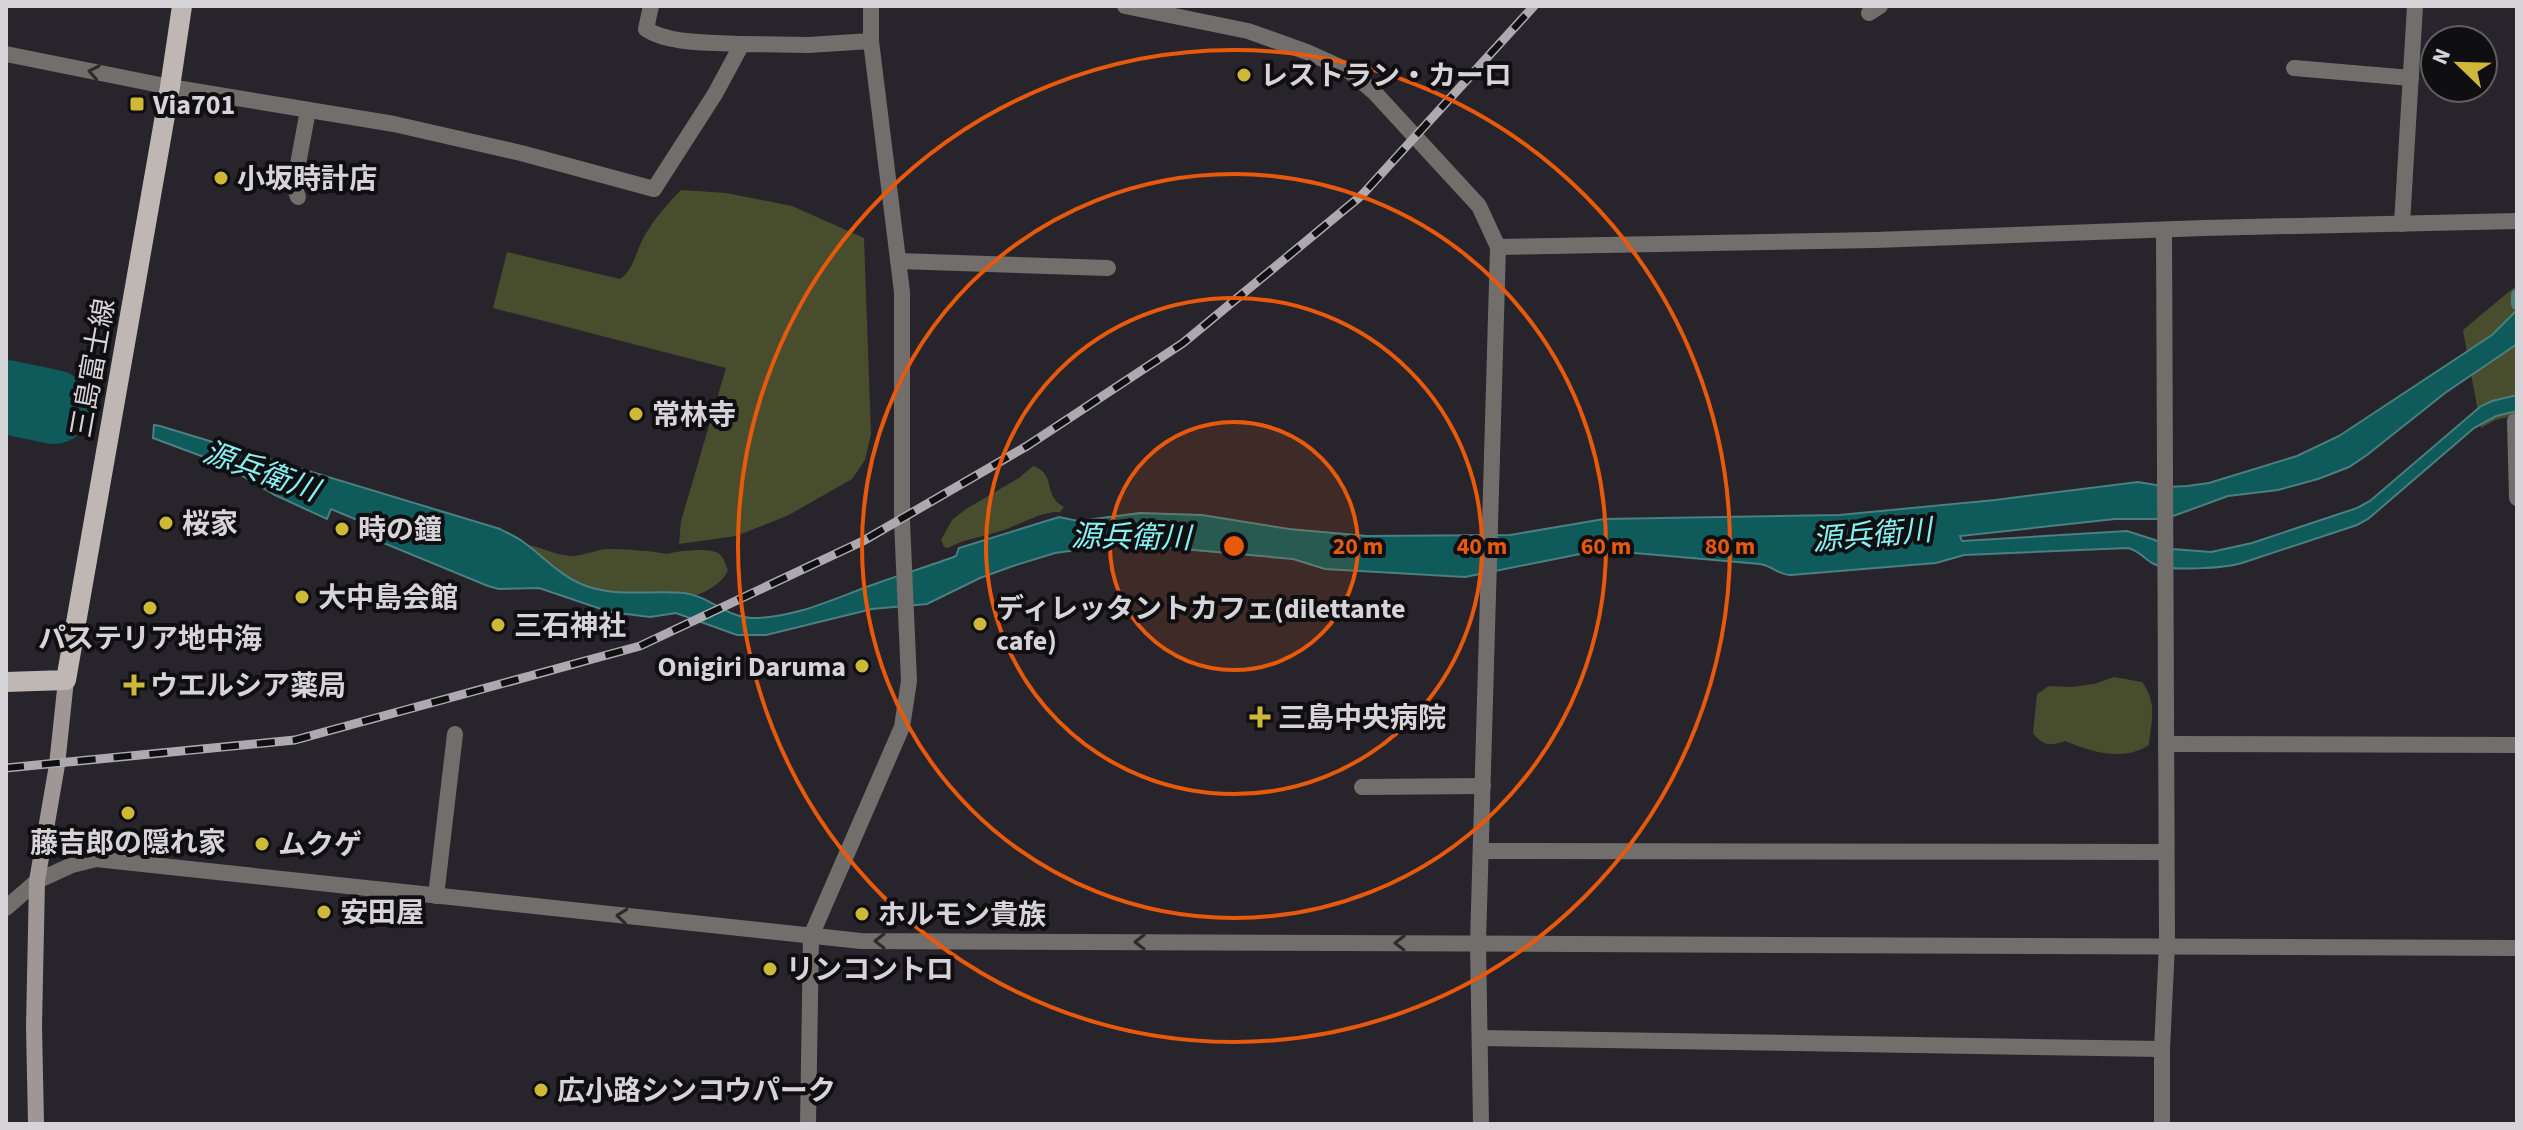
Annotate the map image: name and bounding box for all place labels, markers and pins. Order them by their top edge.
place label: レストラン・カーロ [1260,56,1512,96]
marker: レストラン・カーロ [1235,66,1253,84]
place label: Via701 [152,85,235,125]
marker: Via701 [128,95,146,113]
place label: 小坂時計店 [237,159,377,199]
marker: 小坂時計店 [212,169,230,187]
place label: 常林寺 [652,395,736,435]
marker: 常林寺 [627,405,645,423]
place label: 桜家 [182,504,238,544]
place label: 時の鐘 [358,510,442,550]
marker: 桜家 [157,514,175,532]
marker: 時の鐘 [333,520,351,538]
centre of rings [1220,532,1248,560]
place label: 大中島会館 [318,578,458,618]
marker: 大中島会館 [293,588,311,606]
place label: ディレッタントカフェ(dilettante cafe) [996,589,1406,661]
marker: パステリア地中海 [141,599,159,617]
place label: 三石神社 [514,606,626,646]
marker: ディレッタントカフェ(dilettante cafe) [971,615,989,633]
marker: 三石神社 [489,616,507,634]
place label: パステリア地中海 [38,619,262,659]
place label: Onigiri Daruma [658,647,846,687]
marker: Onigiri Daruma [853,657,871,675]
place label: ウエルシア薬局 [150,666,346,706]
marker: ウエルシア薬局 [125,676,143,694]
place label: 三島中央病院 [1278,698,1446,738]
marker: 三島中央病院 [1249,706,1271,728]
marker: 藤吉郎の隠れ家 [119,804,137,822]
place label: 藤吉郎の隠れ家 [30,823,226,863]
place label: ムクゲ [278,825,362,865]
marker: ムクゲ [253,835,271,853]
place label: 安田屋 [340,893,424,933]
place label: ホルモン貴族 [878,895,1046,935]
marker: 安田屋 [315,903,333,921]
marker: ホルモン貴族 [853,905,871,923]
place label: リンコントロ [786,950,954,990]
marker: リンコントロ [761,960,779,978]
place label: 広小路シンコウパーク [557,1071,836,1111]
marker: 広小路シンコウパーク [532,1081,550,1099]

